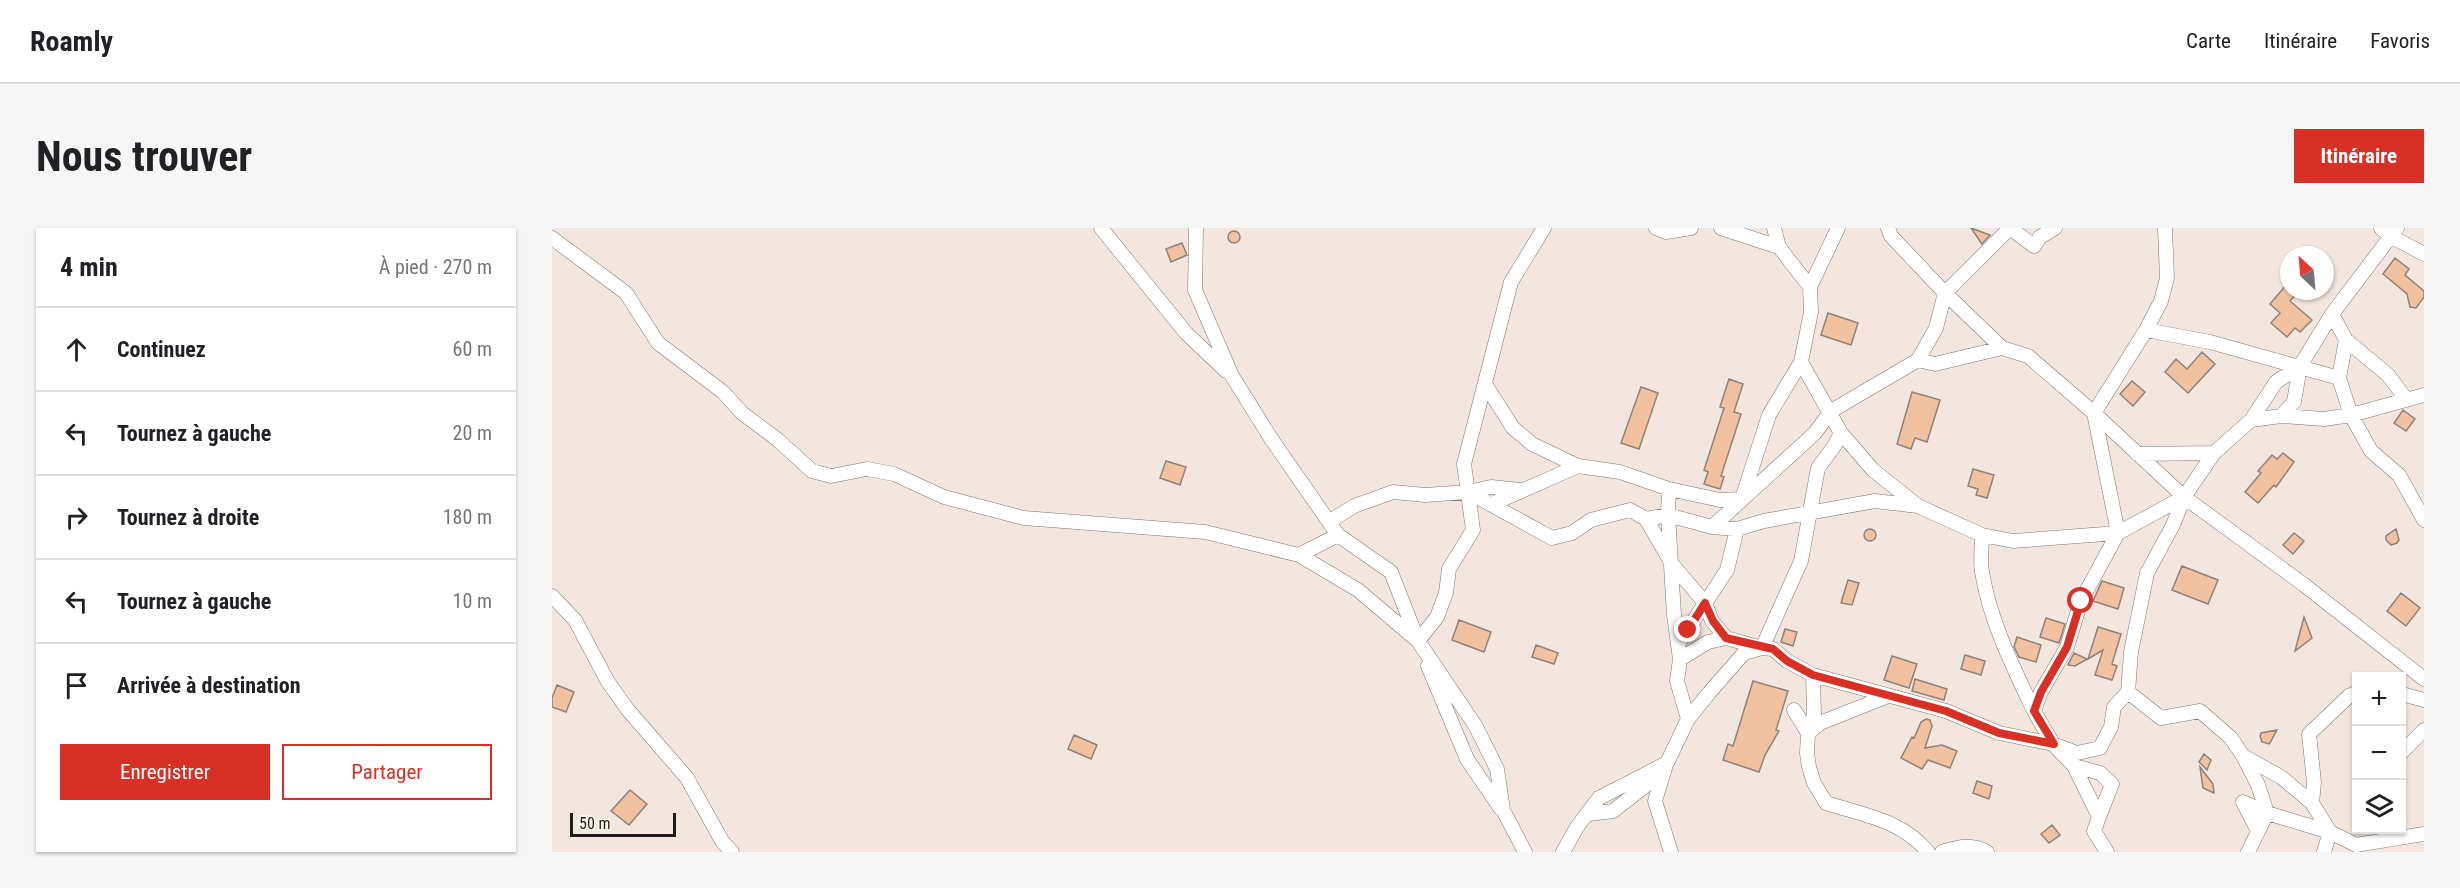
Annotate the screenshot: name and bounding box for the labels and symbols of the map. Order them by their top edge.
north arrow [2280,246,2334,300]
route start [2067,587,2093,613]
route end [1674,616,1700,642]
scale bar [570,810,676,838]

